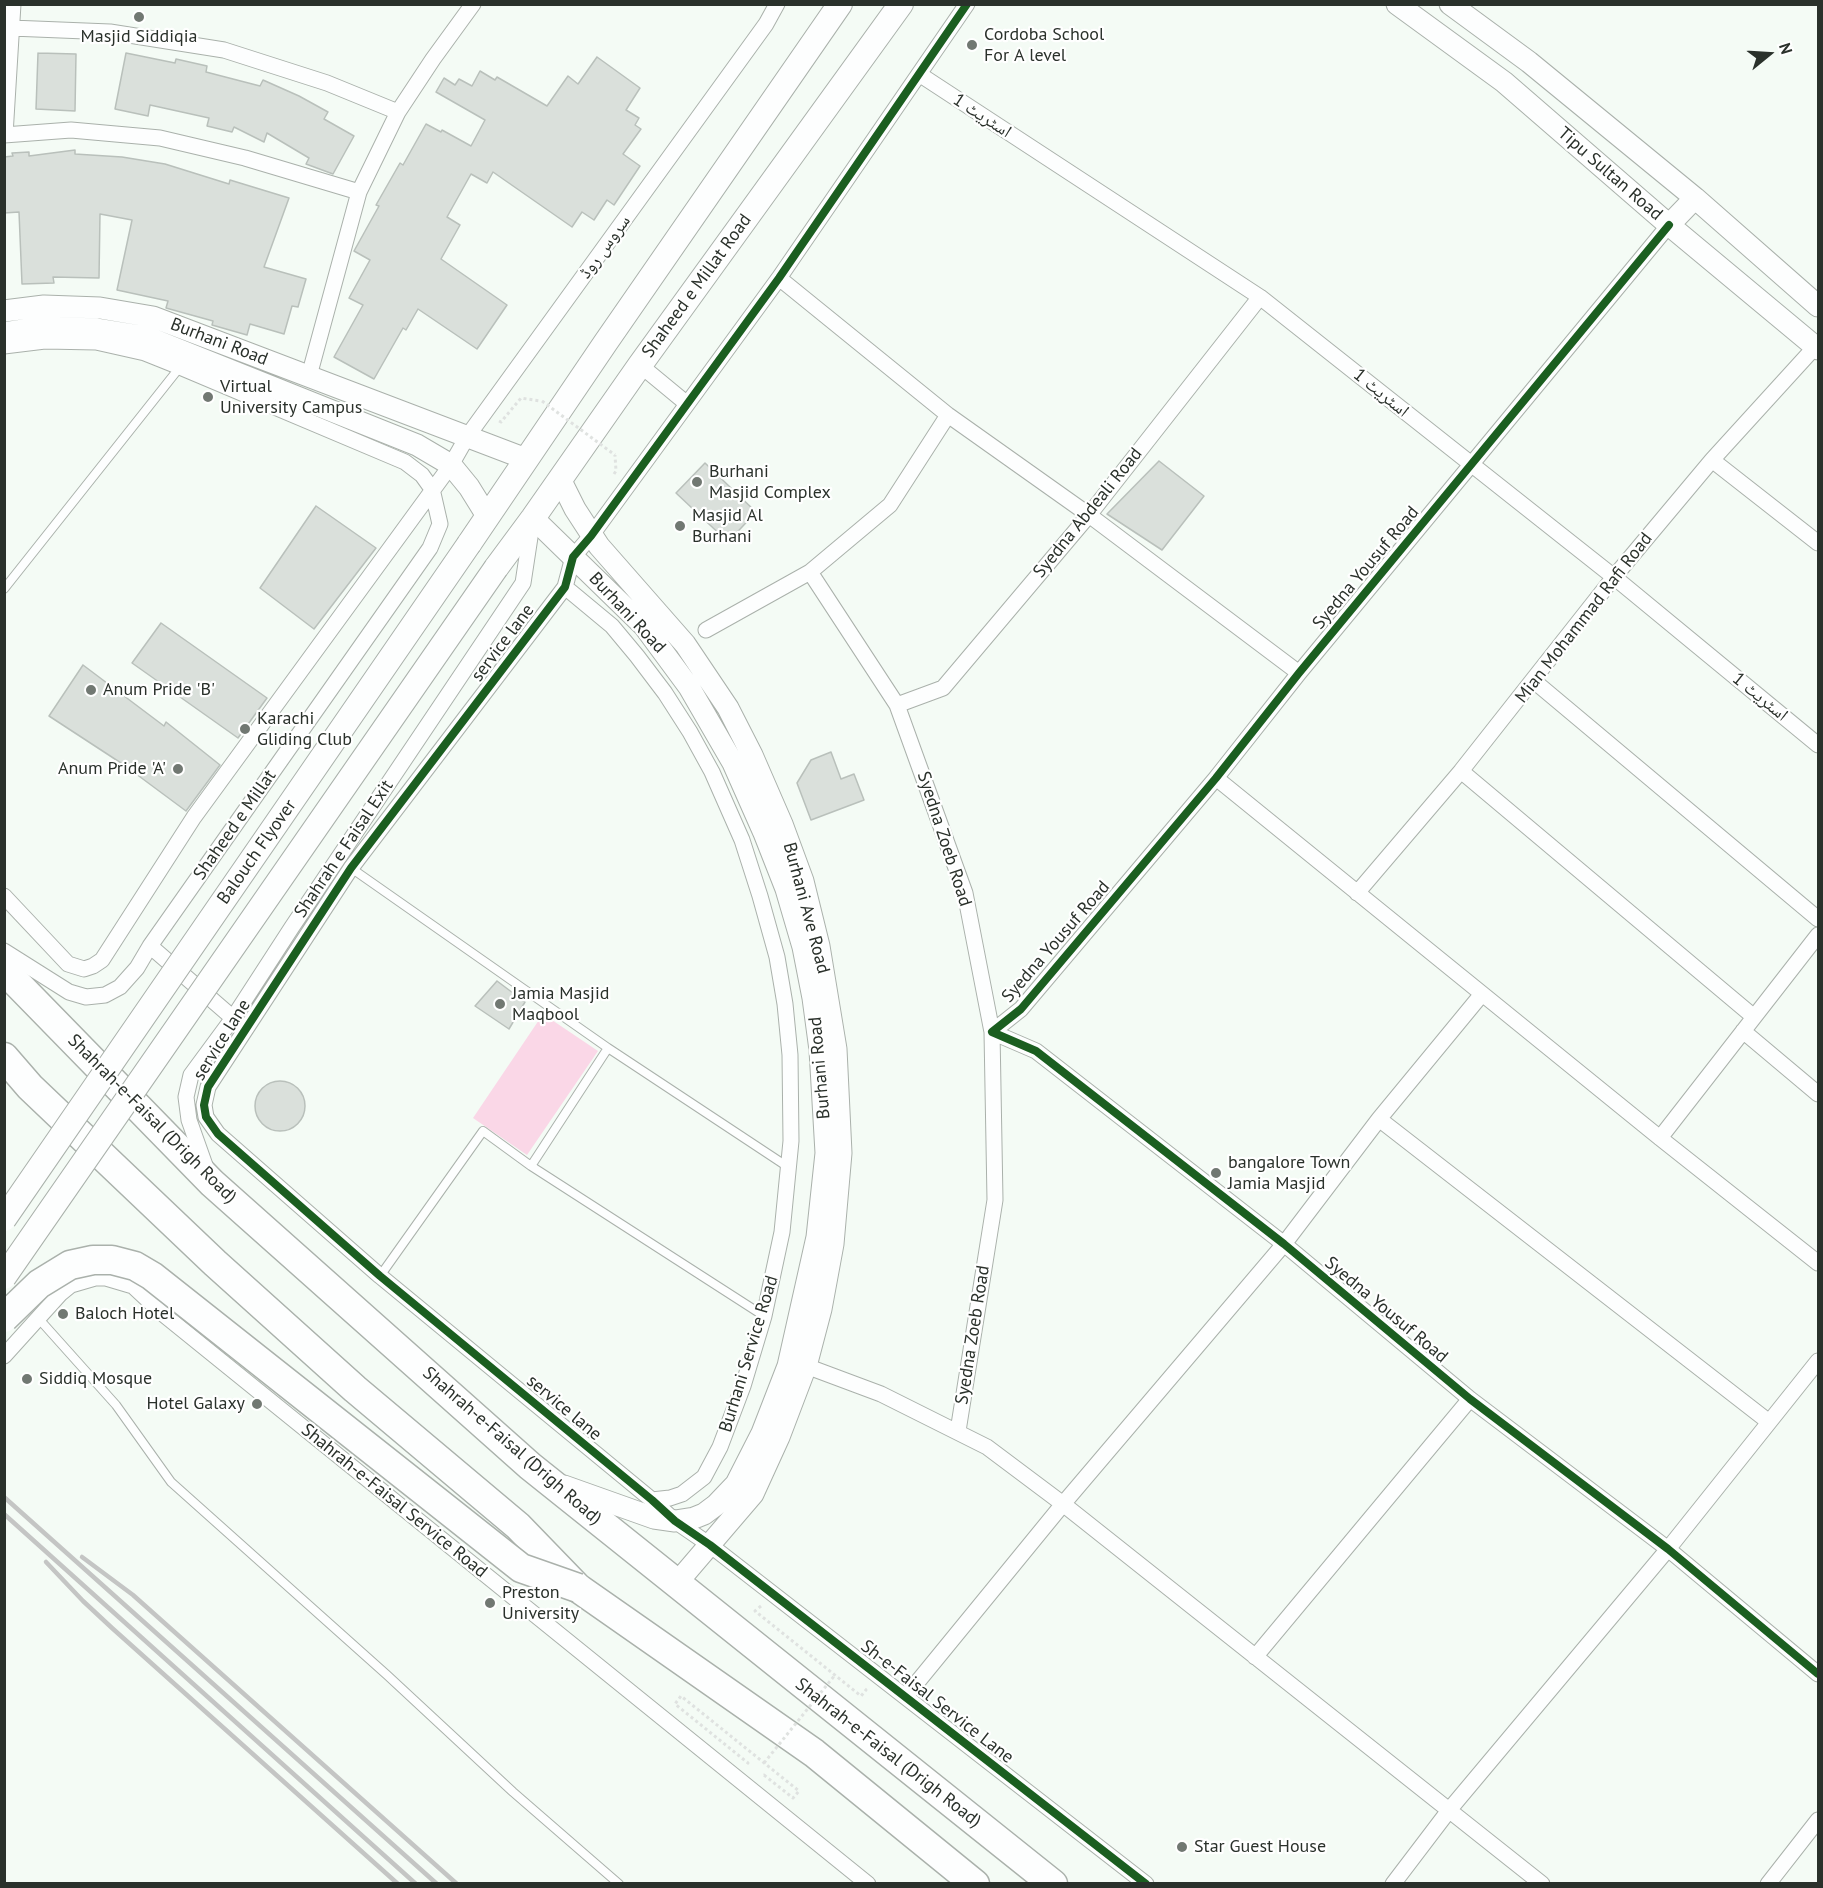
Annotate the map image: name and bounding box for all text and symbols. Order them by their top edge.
marker: Masjid Siddiqia [132,10,146,24]
place label: Cordoba School For A level [984,24,1104,66]
north arrow [1739,24,1799,84]
place label: Masjid Siddiqia [81,26,197,48]
marker: Cordoba School For A level [965,38,979,52]
text: N [1775,40,1797,57]
street label: اسٹریٹ 1 [949,89,1015,143]
street label: Tipu Sultan Road [1553,123,1667,225]
street label: Shaheed e Millat Road [638,210,756,362]
street label: سروس روڈ [575,211,635,283]
street label: Burhani Road [167,314,271,370]
street label: اسٹریٹ 1 [1349,364,1413,422]
place label: Virtual University Campus [220,376,362,418]
marker: Virtual University Campus [201,390,215,404]
street label: Syedna Abdeali Road [1029,444,1147,582]
place label: Burhani Masjid Complex [709,461,831,504]
marker: Burhani Masjid Complex [690,475,704,489]
street label: Syedna Yousuf Road [1308,502,1424,634]
place label: Masjid Al Burhani [692,505,763,548]
marker: Masjid Al Burhani [673,519,687,533]
street label: Mian Mohammad Rafi Road [1511,529,1657,707]
street label: Burhani Road [584,568,670,658]
street label: service lane [467,600,539,686]
street label: اسٹریٹ 1 [1728,668,1792,726]
place label: Anum Pride 'B' [103,679,215,701]
marker: Anum Pride 'B' [84,683,98,697]
place label: Karachi Gliding Club [257,708,352,750]
marker: Karachi Gliding Club [238,722,252,736]
place label: Anum Pride 'A' [58,758,166,780]
marker: Anum Pride 'A' [171,762,185,776]
street label: Shaheed e Millat [189,766,281,884]
street label: Syedna Zoeb Road [912,769,976,909]
street label: Shahrah e Faisal Exit [290,776,398,922]
street label: Balouch Flyover [213,796,301,908]
street label: Burhani Ave Road [778,840,834,976]
street label: Syedna Yousuf Road [997,877,1115,1007]
place label: Jamia Masjid Maqbool [512,983,609,1026]
street label: service lane [189,996,255,1084]
marker: Jamia Masjid Maqbool [493,997,507,1011]
street label: Burhani Road [805,1016,835,1120]
street label: Shahrah-e-Faisal (Drigh Road) [63,1030,241,1208]
place label: bangalore Town Jamia Masjid [1228,1152,1350,1194]
marker: bangalore Town Jamia Masjid [1209,1166,1223,1180]
street label: Syedna Yousuf Road [1320,1252,1452,1368]
street label: Syedna Zoeb Road [951,1264,995,1406]
street label: Burhani Service Road [715,1273,783,1435]
place label: Baloch Hotel [75,1303,174,1325]
marker: Baloch Hotel [56,1307,70,1321]
street label: Shahrah-e-Faisal (Drigh Road) [418,1362,606,1530]
place label: Siddiq Mosque [39,1368,152,1390]
street label: service lane [522,1370,606,1446]
marker: Siddiq Mosque [20,1372,34,1386]
place label: Hotel Galaxy [146,1393,245,1415]
marker: Hotel Galaxy [250,1397,264,1411]
street label: Shahrah-e-Faisal Service Road [297,1419,491,1583]
place label: Preston University [502,1582,579,1624]
marker: Preston University [483,1596,497,1610]
street label: Sh-e-Faisal Service Lane [856,1636,1018,1768]
street label: Shahrah-e-Faisal (Drigh Road) [791,1674,985,1832]
place label: Star Guest House [1194,1836,1326,1858]
marker: Star Guest House [1175,1840,1189,1854]

